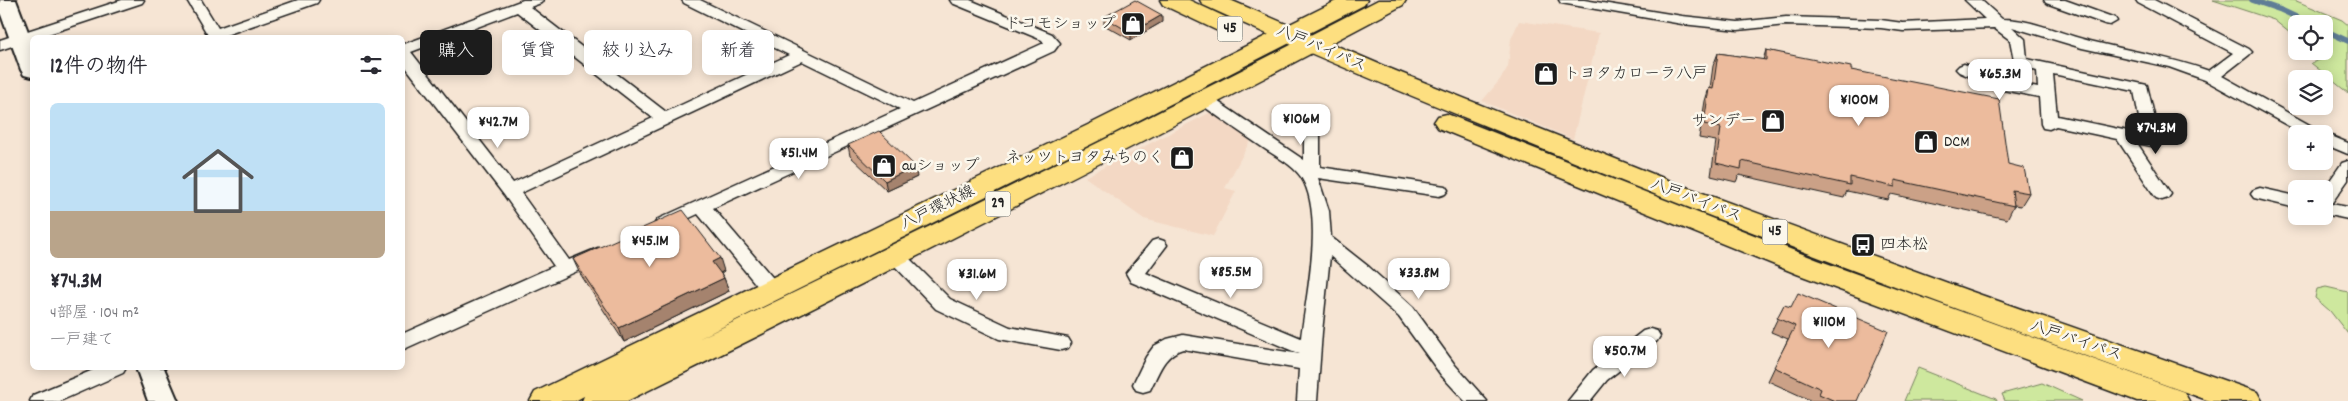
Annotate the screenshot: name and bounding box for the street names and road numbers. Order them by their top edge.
road number: 45 [1218,16,1242,42]
street label: 八戸バイパス [1272,20,1370,78]
street label: 八戸バイパス [1647,173,1745,229]
street label: 八戸環状線 [897,180,979,236]
road number: 29 [986,192,1010,216]
road number: 45 [1762,220,1788,244]
street label: 八戸バイパス [2027,315,2125,367]

